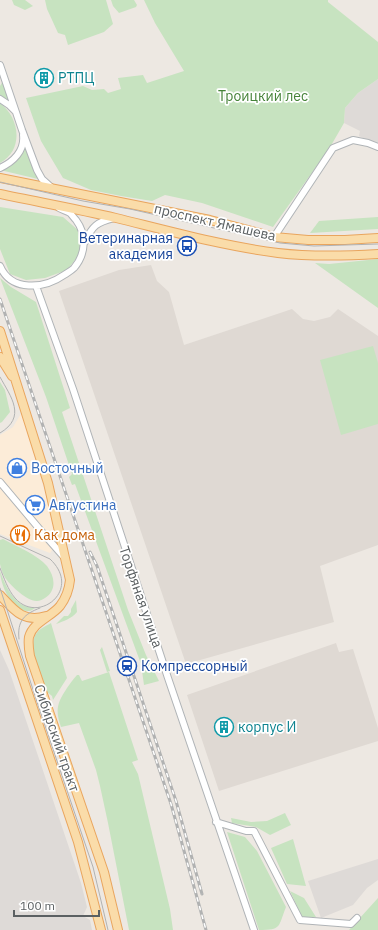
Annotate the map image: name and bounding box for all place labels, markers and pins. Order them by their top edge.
building icon: РТПЦ [33,67,55,89]
place label: РТПЦ [58,69,94,87]
place label: Ветеринарная академия [79,229,173,263]
bus stop icon: Ветеринарная академия [176,235,198,257]
shop icon: Восточный [6,457,28,479]
place label: Восточный [31,459,103,477]
supermarket icon: Августина [24,494,46,516]
place label: Августина [49,496,117,514]
restaurant icon: Как дома [9,524,31,546]
place label: Как дома [34,526,96,544]
station icon: Компрессорный [116,655,138,677]
place label: Компрессорный [141,657,248,675]
building icon: корпус И [213,716,235,738]
place label: корпус И [238,718,296,736]

